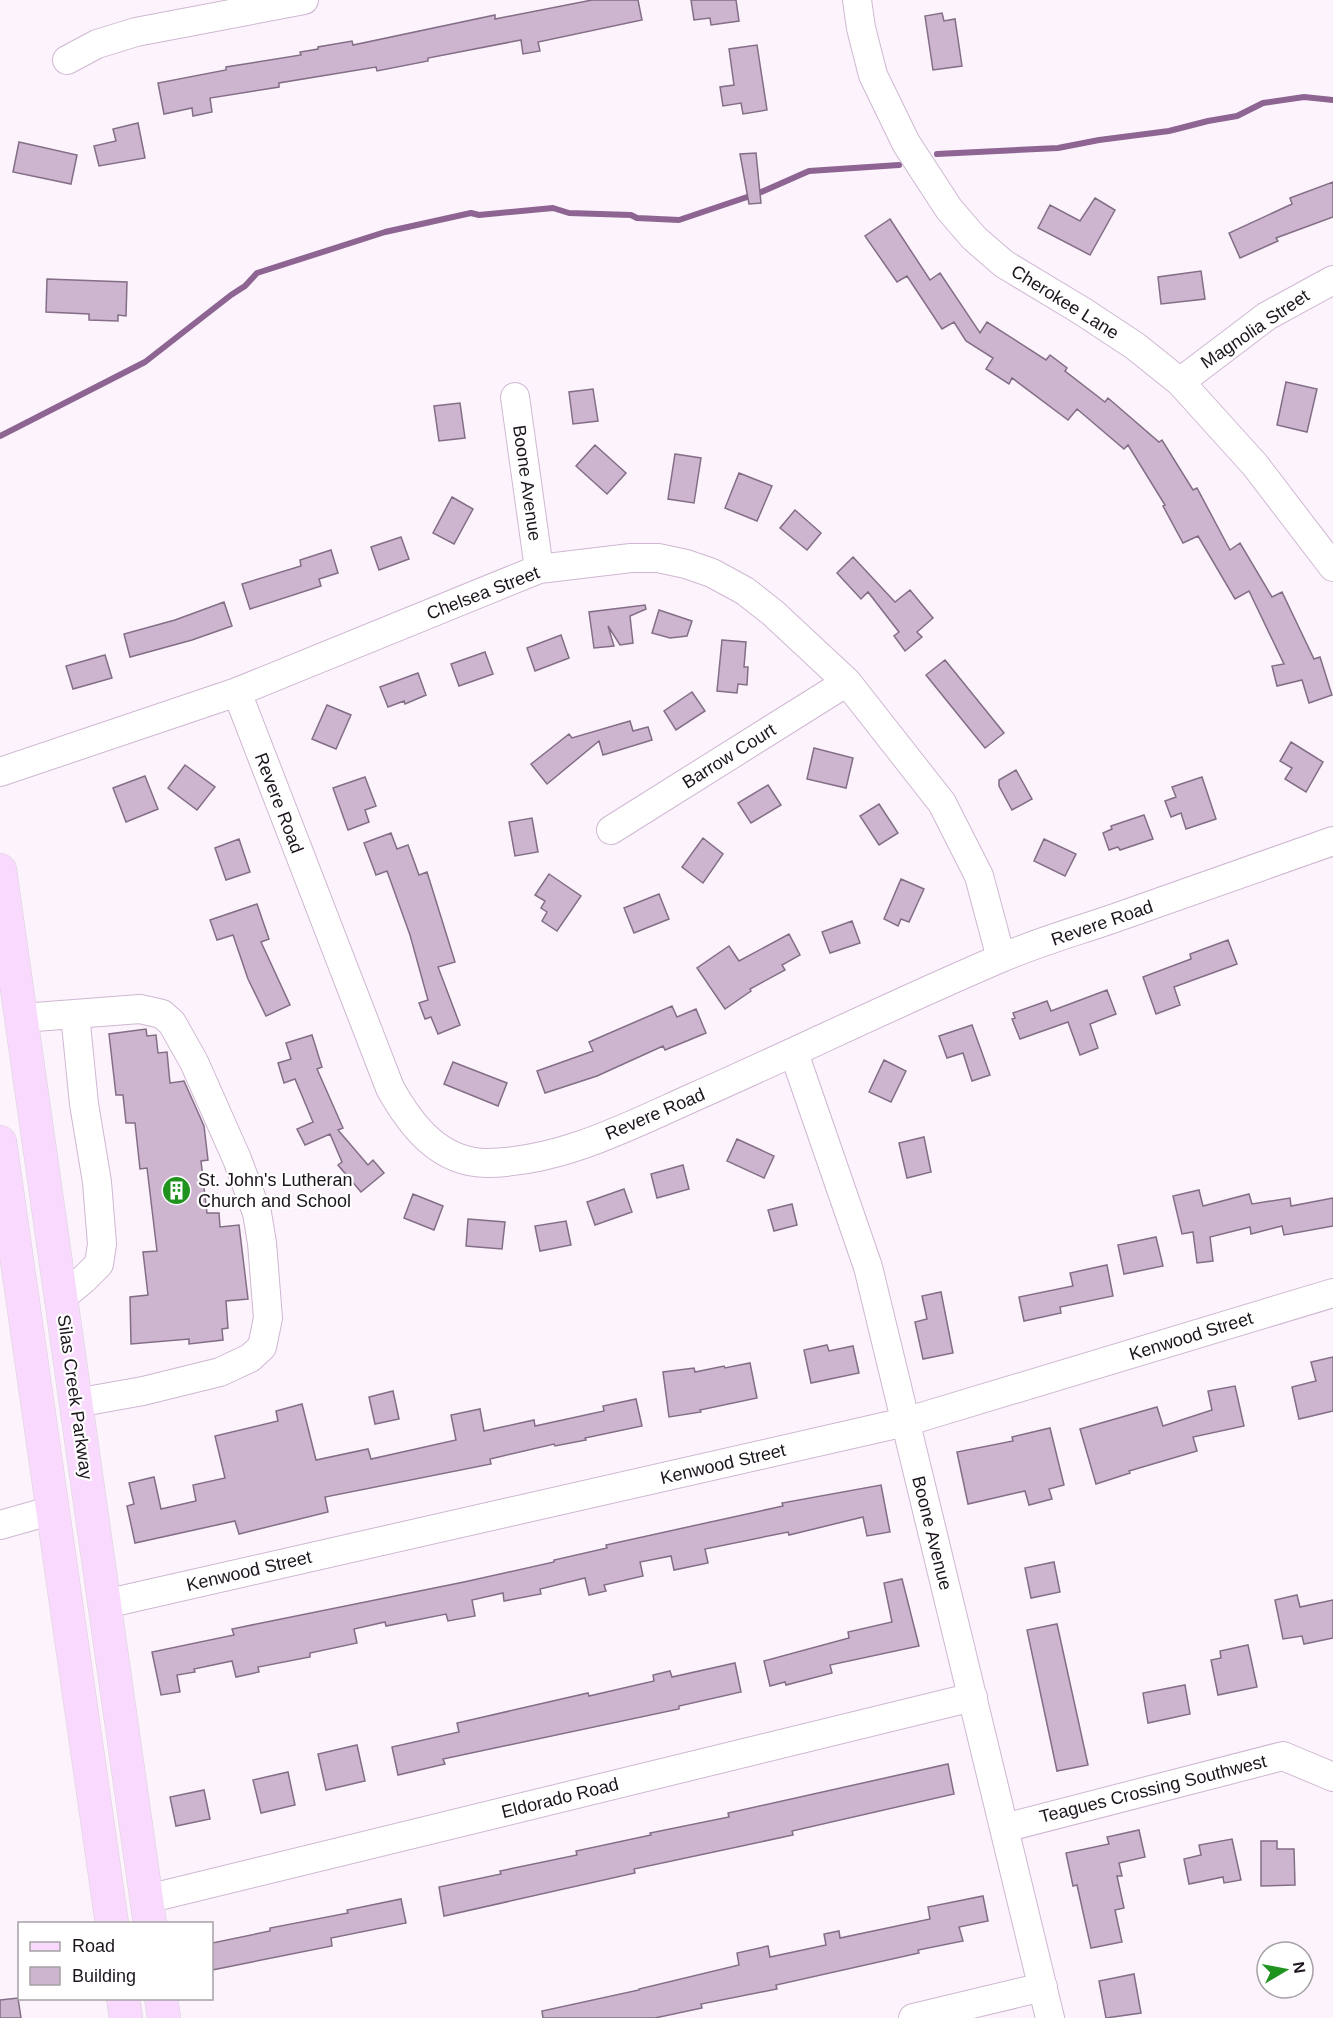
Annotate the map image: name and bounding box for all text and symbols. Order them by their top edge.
street label: Cherokee Lane [1008,261,1122,343]
street label: Magnolia Street [1197,285,1313,373]
street label: Boone Avenue [509,424,545,542]
street label: Chelsea Street [424,562,542,624]
street label: Barrow Court [679,719,779,793]
street label: Revere Road [251,750,307,856]
street label: Revere Road [1049,896,1155,950]
street label: Revere Road [602,1084,708,1144]
place label: St. John's Lutheran Church and School [198,1170,353,1211]
building icon: St. John's Lutheran Church and School [161,1174,193,1206]
street label: Kenwood Street [1127,1308,1255,1364]
street label: Silas Creek Parkway [54,1313,96,1481]
street label: Kenwood Street [658,1440,788,1488]
street label: Boone Avenue [908,1474,956,1592]
street label: Kenwood Street [184,1547,314,1595]
street label: Teagues Crossing Southwest [1037,1751,1269,1827]
street label: Eldorado Road [499,1774,621,1822]
legend [18,1922,213,2000]
text: Road [72,1936,115,1956]
north arrow [1255,1940,1315,2000]
text: N [1290,1960,1309,1975]
text: Building [72,1966,136,1986]

